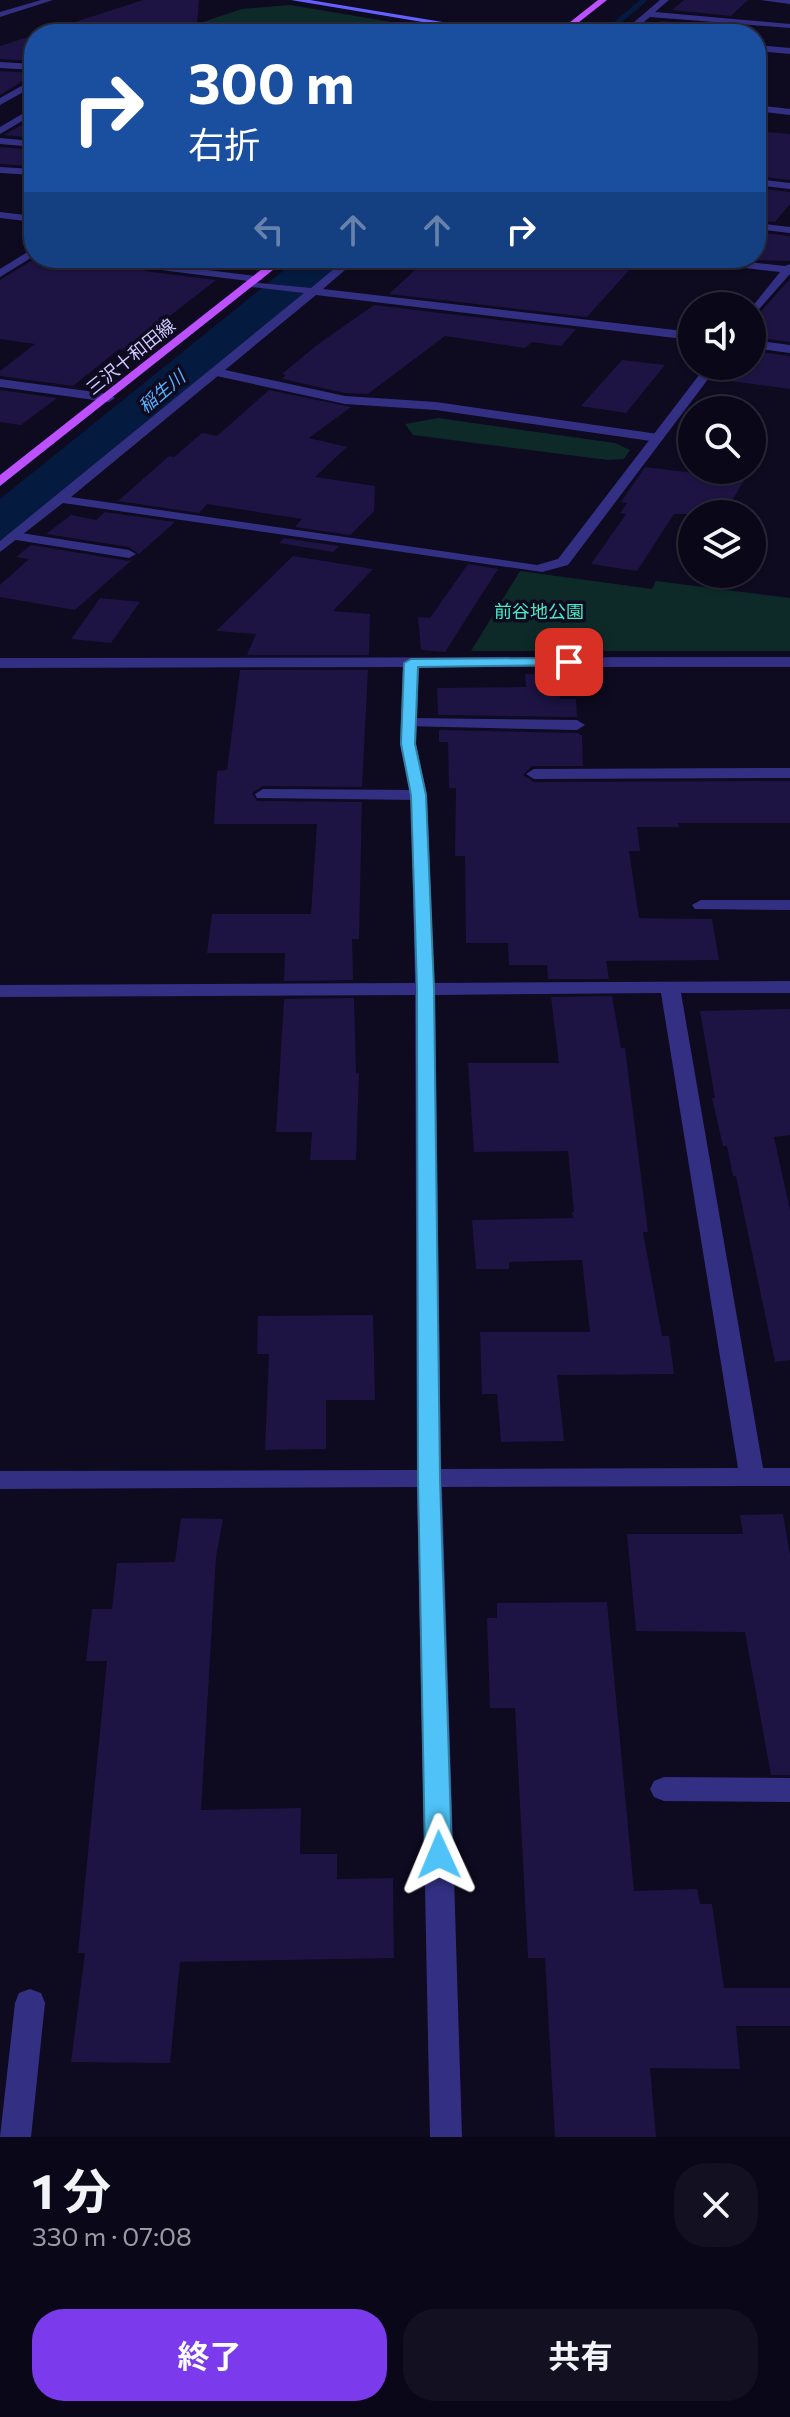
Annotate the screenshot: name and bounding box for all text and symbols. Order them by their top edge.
text: 300 m [188,47,355,116]
icon: right [56,56,160,160]
text: 右折 [188,121,260,165]
icon: left [247,208,291,252]
icon: ahead [331,208,375,252]
icon: ahead [415,208,459,252]
icon: right [499,208,543,252]
map controls [678,292,766,588]
button: sound [678,292,766,380]
street label: 三沢十和田線 [81,314,179,399]
water label: 稲生川 [134,364,191,417]
button: search [678,396,766,484]
button: layers [678,500,766,588]
park label: 前谷地公園 [494,600,584,622]
pin [535,628,603,696]
icon: arrive [547,640,591,684]
position arrow [397,1813,481,1897]
text: 1 分 [32,2160,111,2219]
button: close [674,2163,758,2247]
text: 330 m · 07:08 [32,2220,192,2251]
button: 終了 [32,2309,387,2401]
button: 共有 [403,2309,758,2401]

